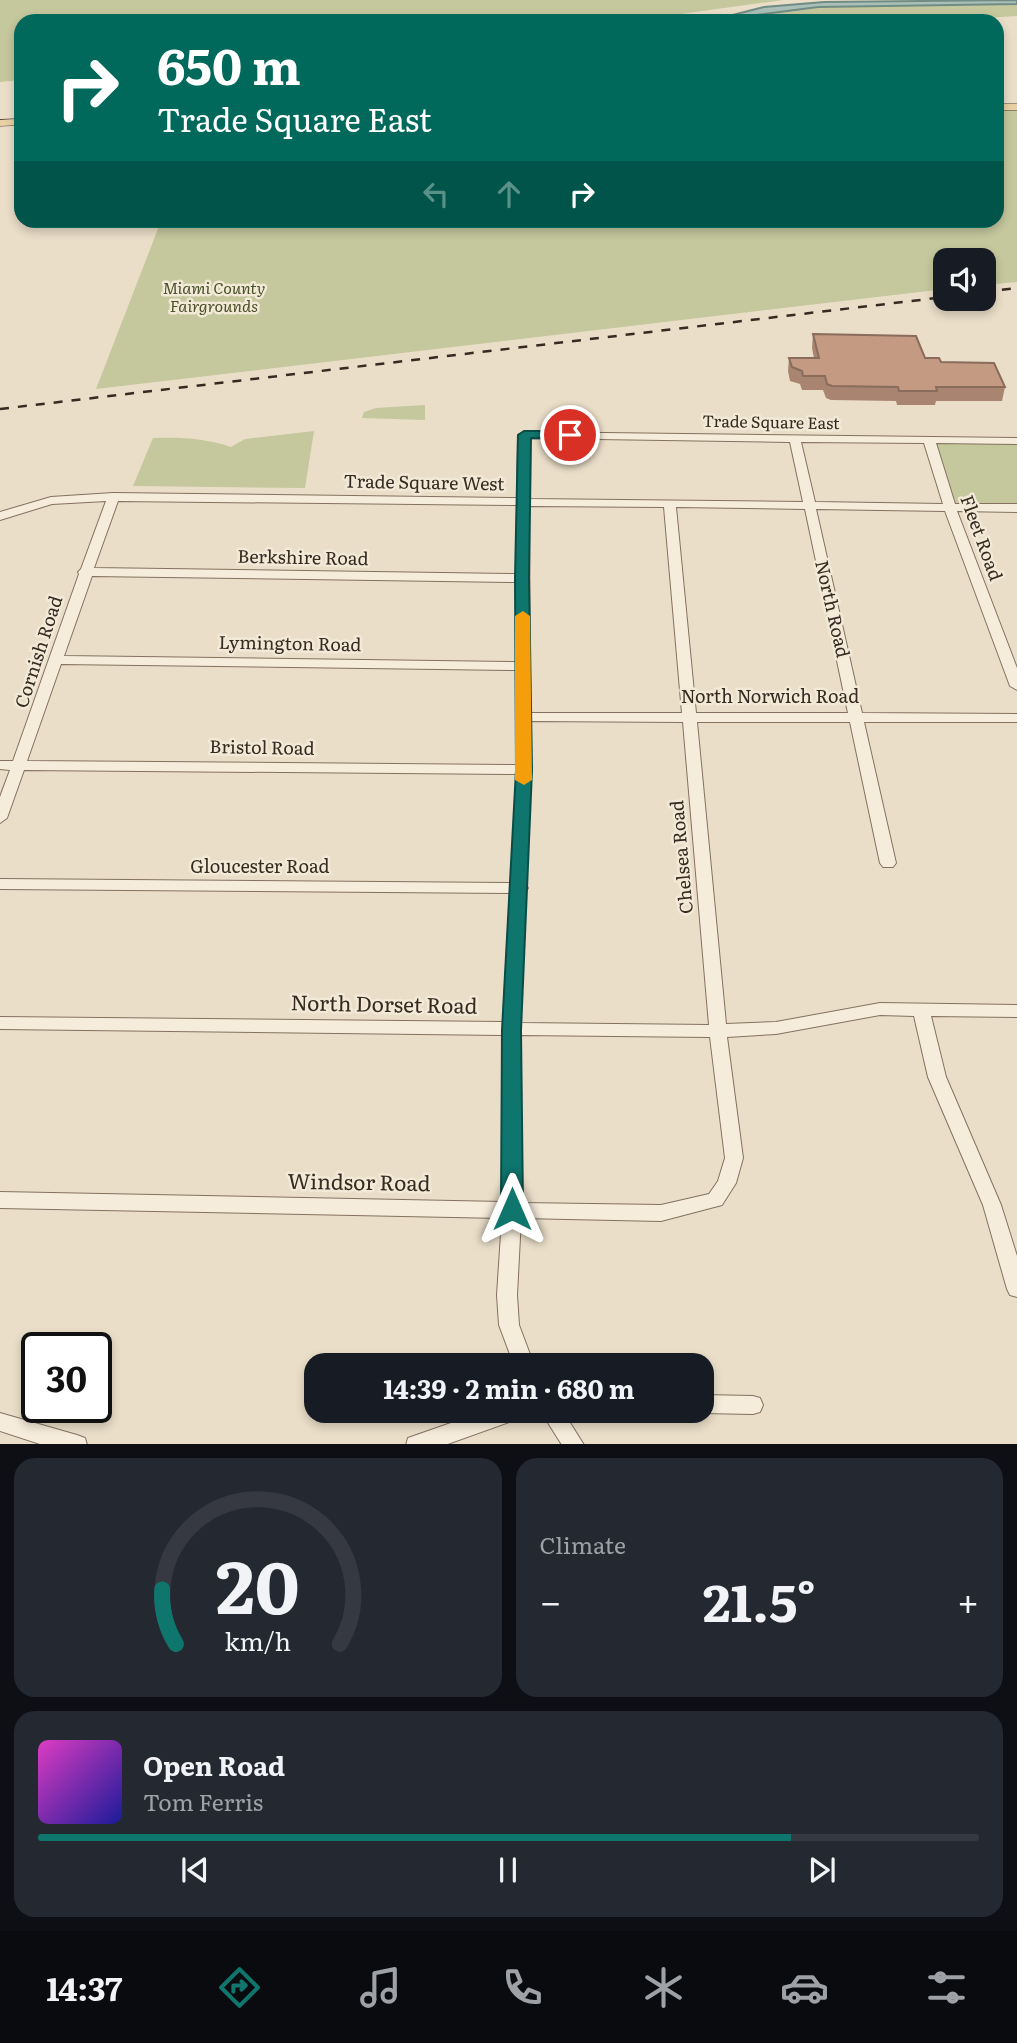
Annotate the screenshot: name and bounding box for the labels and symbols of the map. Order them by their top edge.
park label: Miami County Fairgrounds [163,275,265,317]
pin [540,405,600,465]
street label: Trade Square East [702,408,840,434]
street label: Trade Square West [343,467,505,496]
street label: Fleet Road [954,491,1010,584]
street label: Berkshire Road [237,542,369,571]
street label: North Road [809,557,858,660]
street label: Cornish Road [7,592,68,711]
street label: Lymington Road [218,628,362,657]
street label: North Norwich Road [681,682,859,709]
street label: Bristol Road [209,732,315,761]
street label: Chelsea Road [662,799,699,915]
street label: Gloucester Road [190,852,330,879]
street label: North Dorset Road [290,985,478,1020]
street label: Windsor Road [287,1164,431,1197]
position arrow [475,1172,549,1246]
speed limit sign: 30 [21,1332,112,1423]

